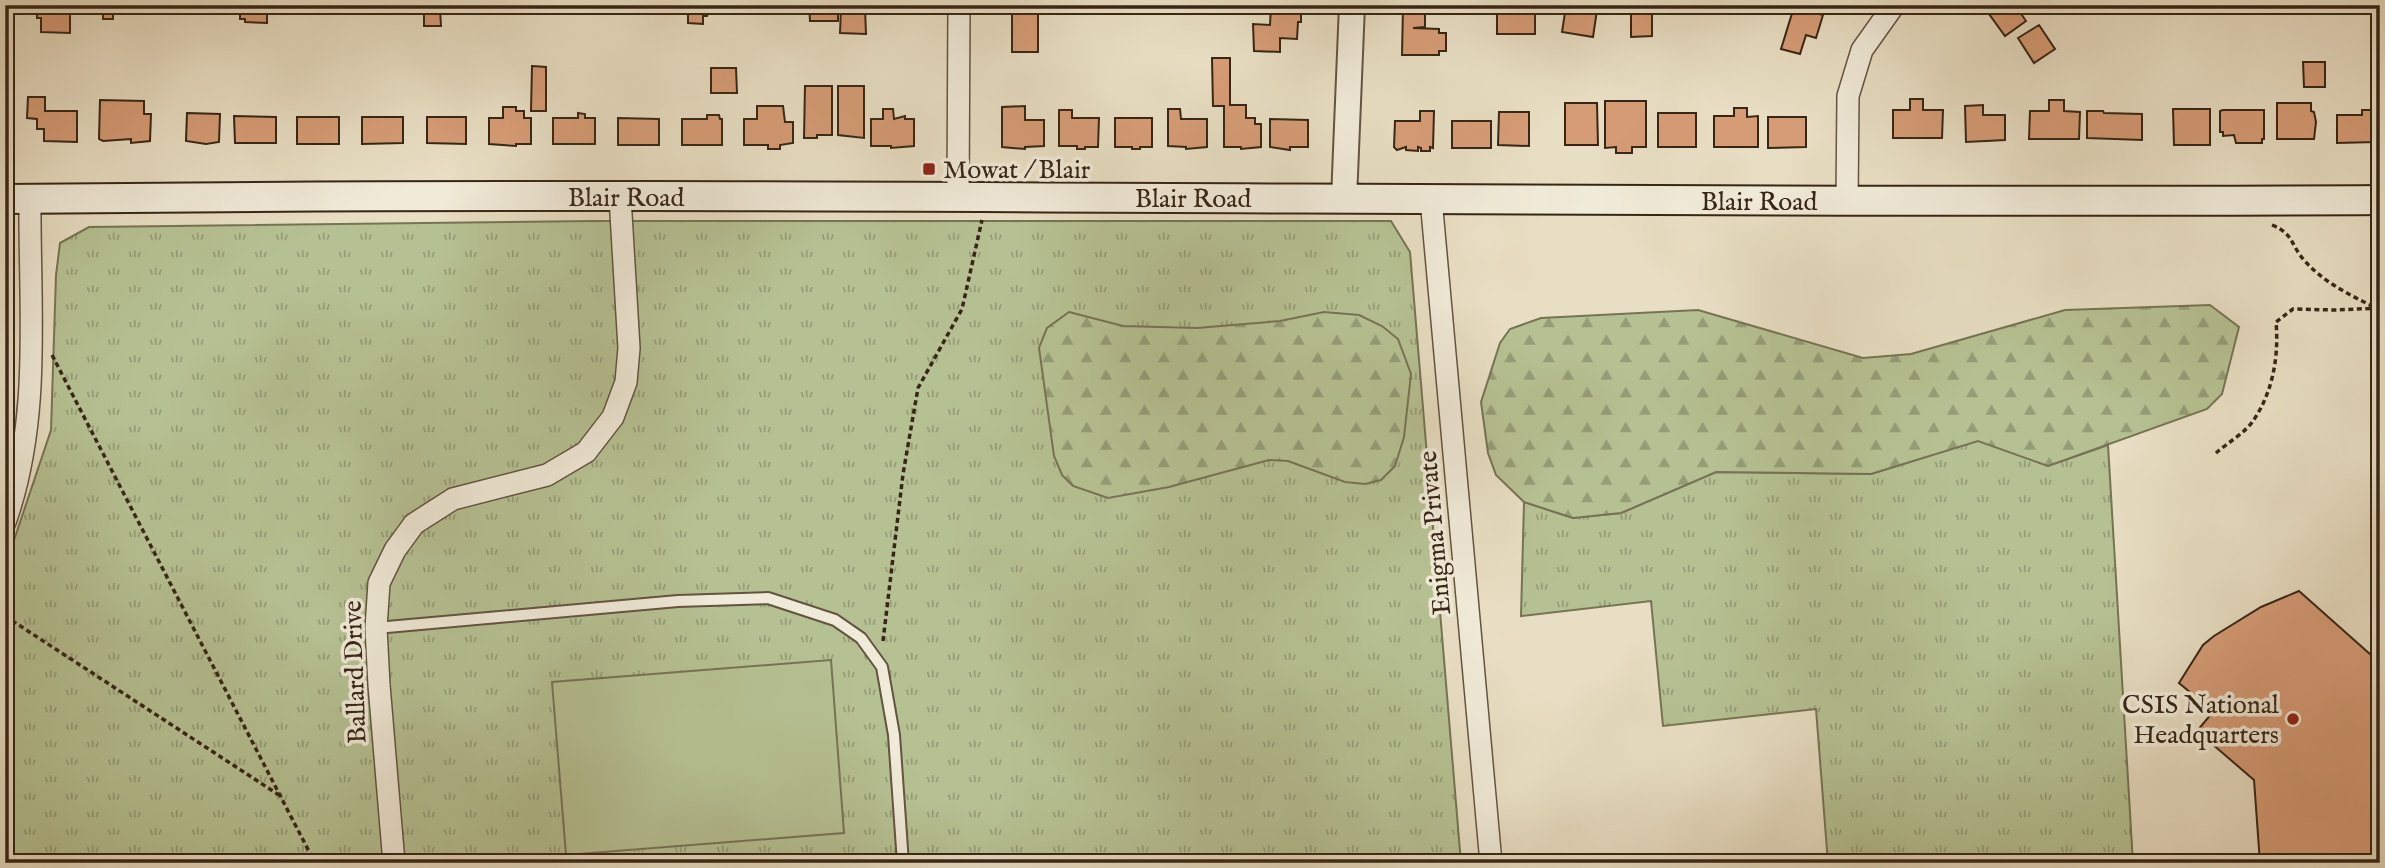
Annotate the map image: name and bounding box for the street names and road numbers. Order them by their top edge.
street label: Blair Road [568,182,684,215]
street label: Blair Road [1135,183,1251,216]
street label: Blair Road [1701,186,1817,219]
street label: Enigma Private [1412,449,1459,616]
street label: Ballard Drive [337,600,374,744]

